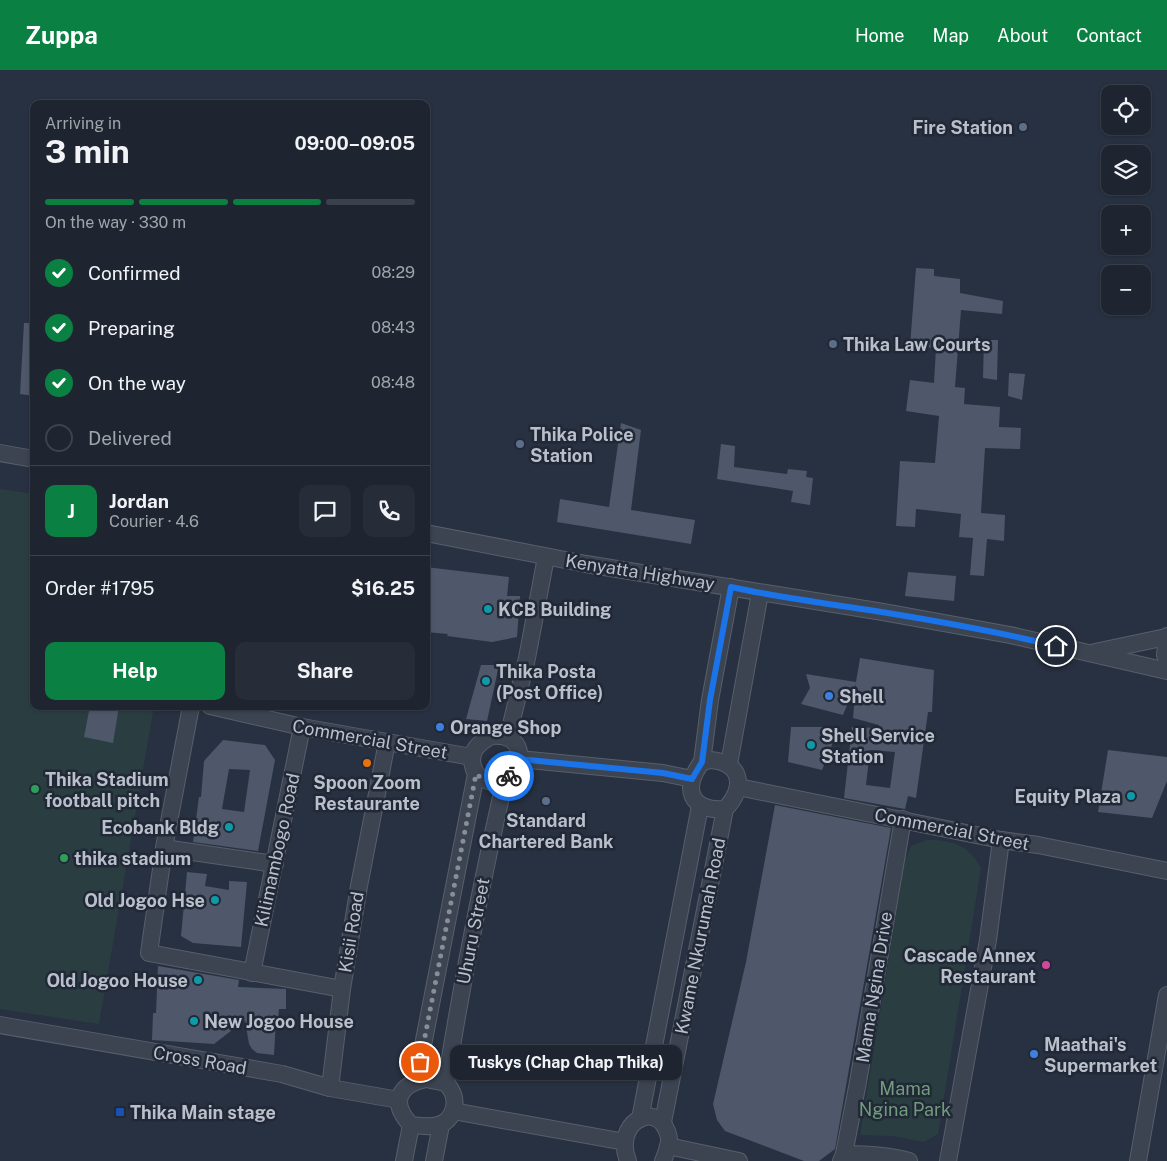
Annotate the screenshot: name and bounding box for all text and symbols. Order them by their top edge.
text: Zuppa [25,21,98,49]
text: Home [855,25,905,46]
text: Map [933,25,969,46]
text: About [997,25,1048,46]
text: Contact [1076,25,1142,46]
map controls [1101,85,1151,315]
button: locate [1101,85,1151,135]
text: Arriving in [45,114,121,133]
place label: Fire Station [912,117,1013,138]
marker: Fire Station [1017,121,1029,133]
text: 09:00–09:05 [295,132,415,154]
text: 3 min [45,133,130,170]
button: layers [1101,145,1151,195]
button: + [1101,205,1151,255]
text: On the way · 330 m [45,213,186,232]
icon: check [45,259,73,287]
text: Confirmed [88,262,181,284]
text: 08:29 [371,263,415,282]
button: − [1101,265,1151,315]
icon: check [45,314,73,342]
text: Preparing [88,317,175,339]
text: 08:43 [371,318,415,337]
place label: Thika Law Courts [843,334,991,355]
marker: Thika Law Courts [827,338,839,350]
icon: check [45,369,73,397]
text: On the way [88,372,186,394]
text: 08:48 [371,373,415,392]
place label: Thika Police Station [530,424,634,466]
text: Delivered [88,427,172,449]
marker: Thika Police Station [514,438,526,450]
button: chat [299,485,351,537]
button: phone [363,485,415,537]
text: Jordan [109,490,169,512]
text: J [67,500,75,522]
text: Courier · 4.6 [109,512,199,531]
street label: Kenyatta Highway [564,550,717,594]
text: Order #1795 [45,577,155,599]
text: $16.25 [351,577,415,599]
place label: KCB Building [498,599,611,620]
marker: KCB Building [482,603,494,615]
pin [1035,625,1077,667]
icon: home [1042,632,1070,660]
button: Help [45,642,225,700]
button: Share [235,642,415,700]
place label: Thika Posta (Post Office) [496,661,603,703]
marker: Thika Posta (Post Office) [480,675,492,687]
place label: Shell [839,686,884,707]
marker: Shell [823,690,835,702]
street label: Commercial Street [291,715,449,763]
place label: Orange Shop [450,717,561,738]
marker: Orange Shop [434,721,446,733]
place label: Shell Service Station [821,725,935,767]
marker: Shell Service Station [805,739,817,751]
courier [484,751,534,801]
marker: Spoon Zoom Restaurante [361,757,373,769]
icon: bike [495,762,523,790]
place label: Thika Stadium football pitch [45,769,169,811]
street label: Kilimambogo Road [250,771,304,929]
place label: Spoon Zoom Restaurante [313,772,421,814]
marker: Thika Stadium football pitch [29,783,41,795]
place label: Equity Plaza [1015,786,1121,807]
marker: Equity Plaza [1125,790,1137,802]
marker: Standard Chartered Bank [540,795,552,807]
street label: Commercial Street [873,804,1031,854]
place label: Standard Chartered Bank [478,810,614,852]
place label: Ecobank Bldg [101,817,219,838]
marker: Ecobank Bldg [223,821,235,833]
street label: Kwame Nkurumah Road [671,836,729,1036]
place label: thika stadium [74,848,191,869]
marker: thika stadium [58,852,70,864]
street label: Uhuru Street [452,876,494,986]
place label: Old Jogoo Hse [84,890,205,911]
street label: Kisii Road [334,890,368,974]
marker: Old Jogoo Hse [209,894,221,906]
street label: Mama Ngina Drive [852,910,896,1064]
place label: Cascade Annex Restaurant [904,945,1036,987]
marker: Cascade Annex Restaurant [1040,959,1052,971]
place label: Old Jogoo House [46,970,188,991]
marker: Old Jogoo House [192,974,204,986]
place label: New Jogoo House [204,1011,354,1032]
marker: New Jogoo House [188,1015,200,1027]
place label: Maathai's Supermarket [1044,1034,1157,1076]
street label: Cross Road [152,1041,248,1079]
pin [399,1041,441,1083]
callout: Tuskys (Chap Chap Thika) [450,1044,682,1080]
icon: bag [406,1048,434,1076]
marker: Maathai's Supermarket [1028,1048,1040,1060]
text: Tuskys (Chap Chap Thika) [468,1053,664,1072]
park label: Mama Ngina Park [859,1078,951,1120]
place label: Thika Main stage [130,1102,276,1123]
marker: Thika Main stage [114,1106,126,1118]

